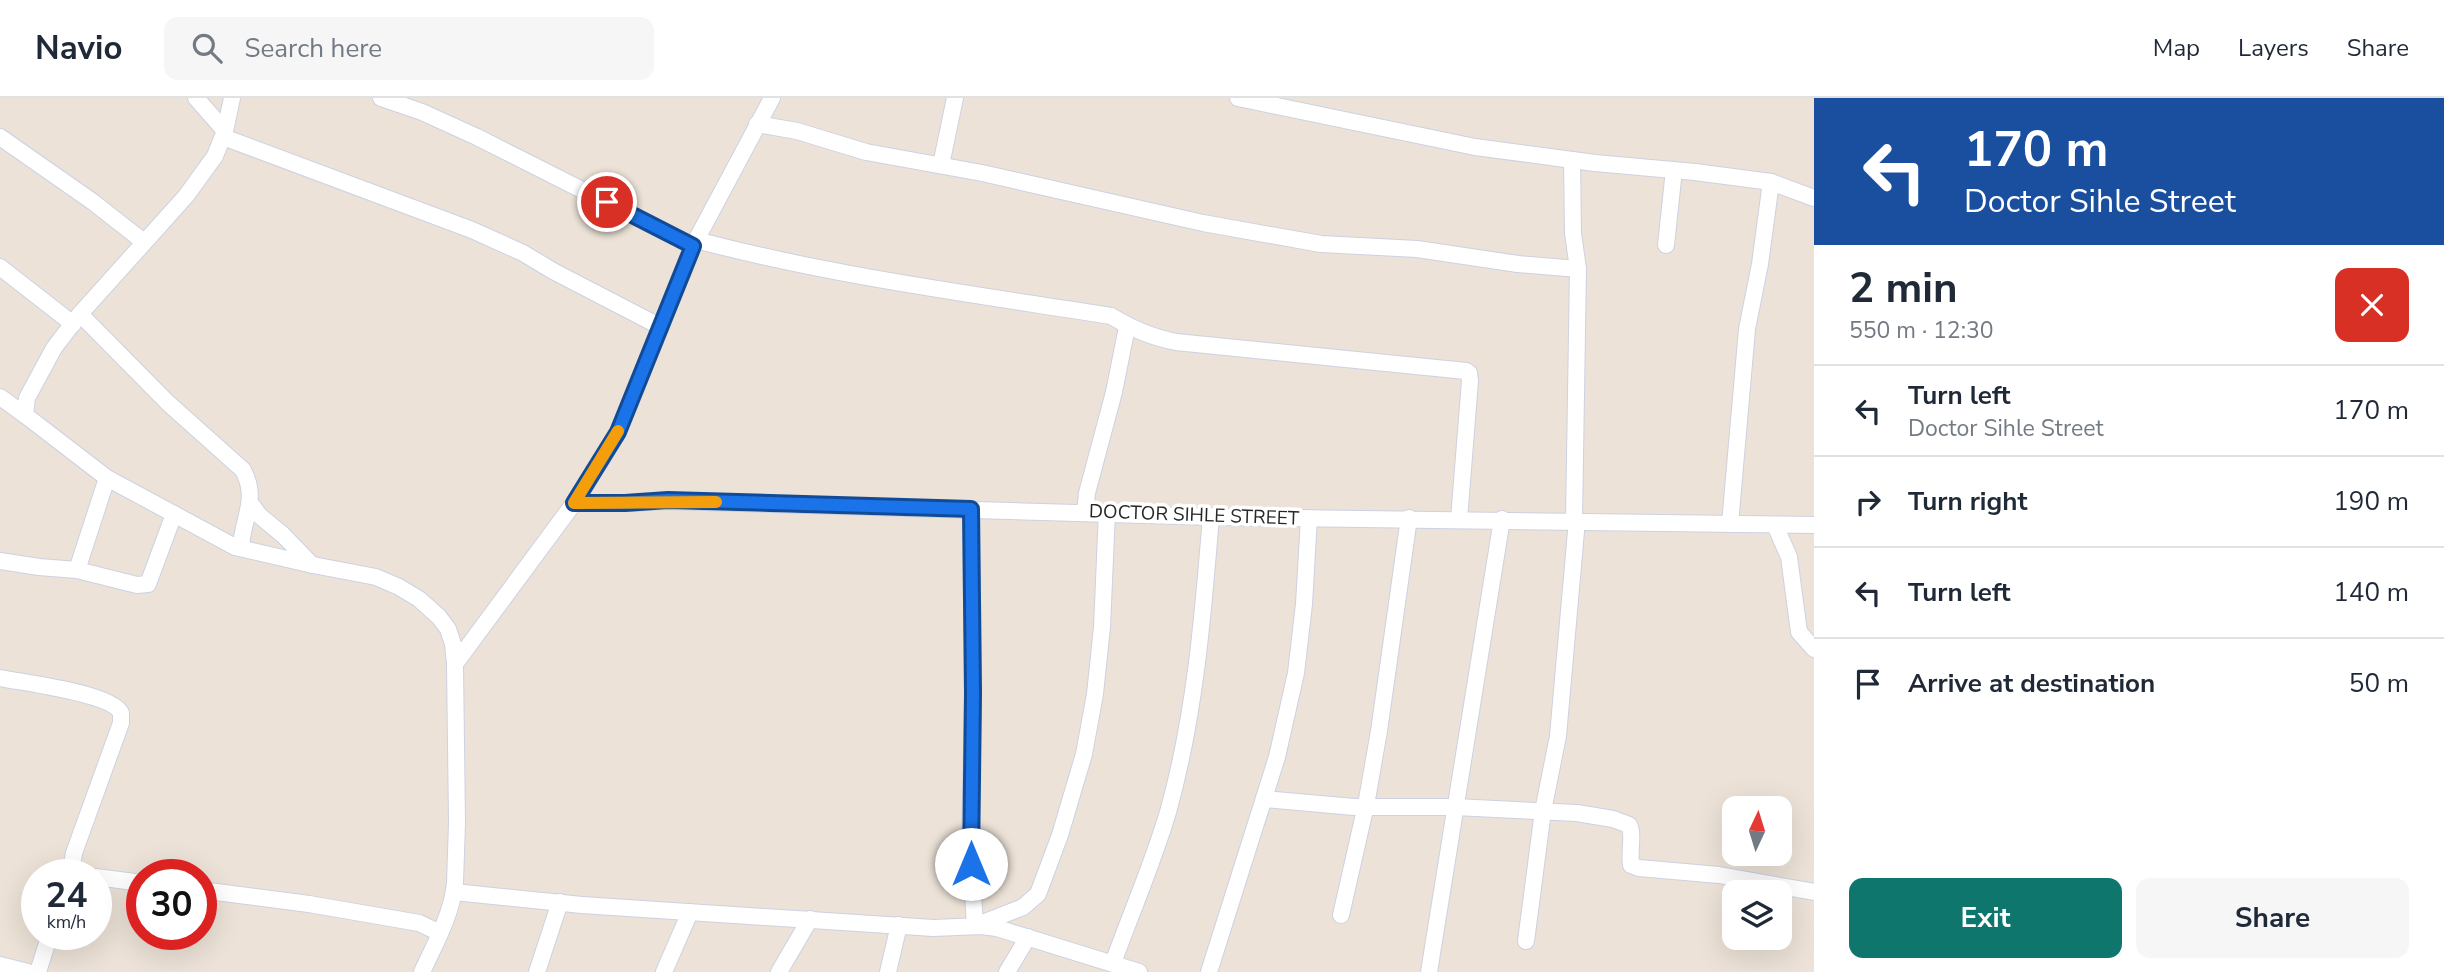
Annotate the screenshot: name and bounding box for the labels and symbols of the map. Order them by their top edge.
pin [577,172,637,232]
street label: DOCTOR SIHLE STREET [1089,498,1300,532]
north arrow [1722,796,1792,866]
position arrow [934,827,1008,901]
speed limit sign: 30 [126,859,217,950]

